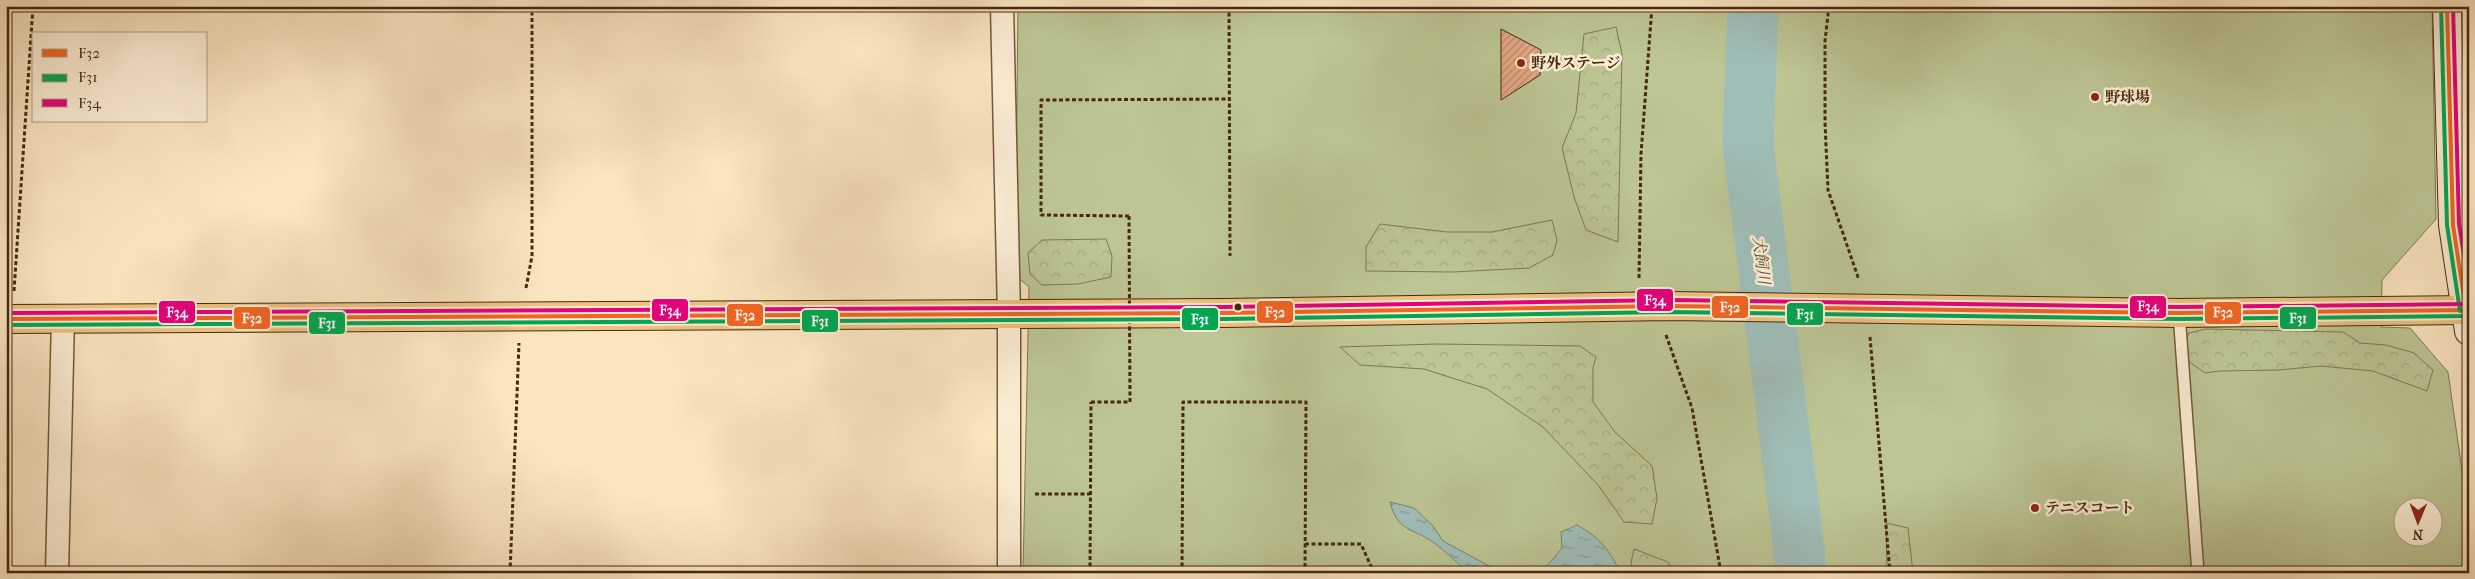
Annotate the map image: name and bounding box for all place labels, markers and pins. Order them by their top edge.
place label: 野外ステージ [1531,54,1620,72]
marker: 野外ステージ [1515,57,1527,69]
place label: 野球場 [2105,88,2150,106]
marker: 野球場 [2089,91,2101,103]
unlabelled marker [1233,302,1243,312]
place label: テニスコート [2045,499,2134,517]
marker: テニスコート [2029,502,2041,514]

